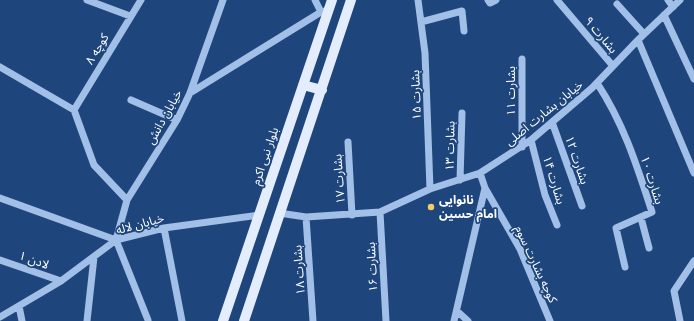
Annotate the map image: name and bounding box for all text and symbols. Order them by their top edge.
street label: بشارت ۹ [581,13,622,57]
street label: کوچه ۸ [81,29,113,68]
street label: بشارت ۱۱ [502,66,519,116]
street label: بشارت ۱۵ [406,70,425,120]
street label: خیابان بشارت اصلی [501,76,586,149]
street label: خیابان دانش [142,86,186,147]
street label: بشارت ۱۳ [441,121,458,171]
street label: بلوار نبی اکرم [247,125,283,187]
street label: بشارت ۱۲ [561,133,594,186]
street label: بشارت ۱۷ [328,153,349,205]
street label: بشارت ۱۴ [539,153,570,206]
street label: بشارت ۱۰ [637,153,668,206]
place label: نانوایی امام حسین [439,191,497,223]
marker: نانوایی امام حسین [426,202,436,212]
street label: خیابان لاله [114,209,166,238]
street label: کوچه بشارت سوم [510,222,562,307]
street label: بشارت ۱۶ [362,242,381,292]
street label: بشارت ۱۸ [288,244,309,296]
street label: لادن ۱ [17,246,52,273]

